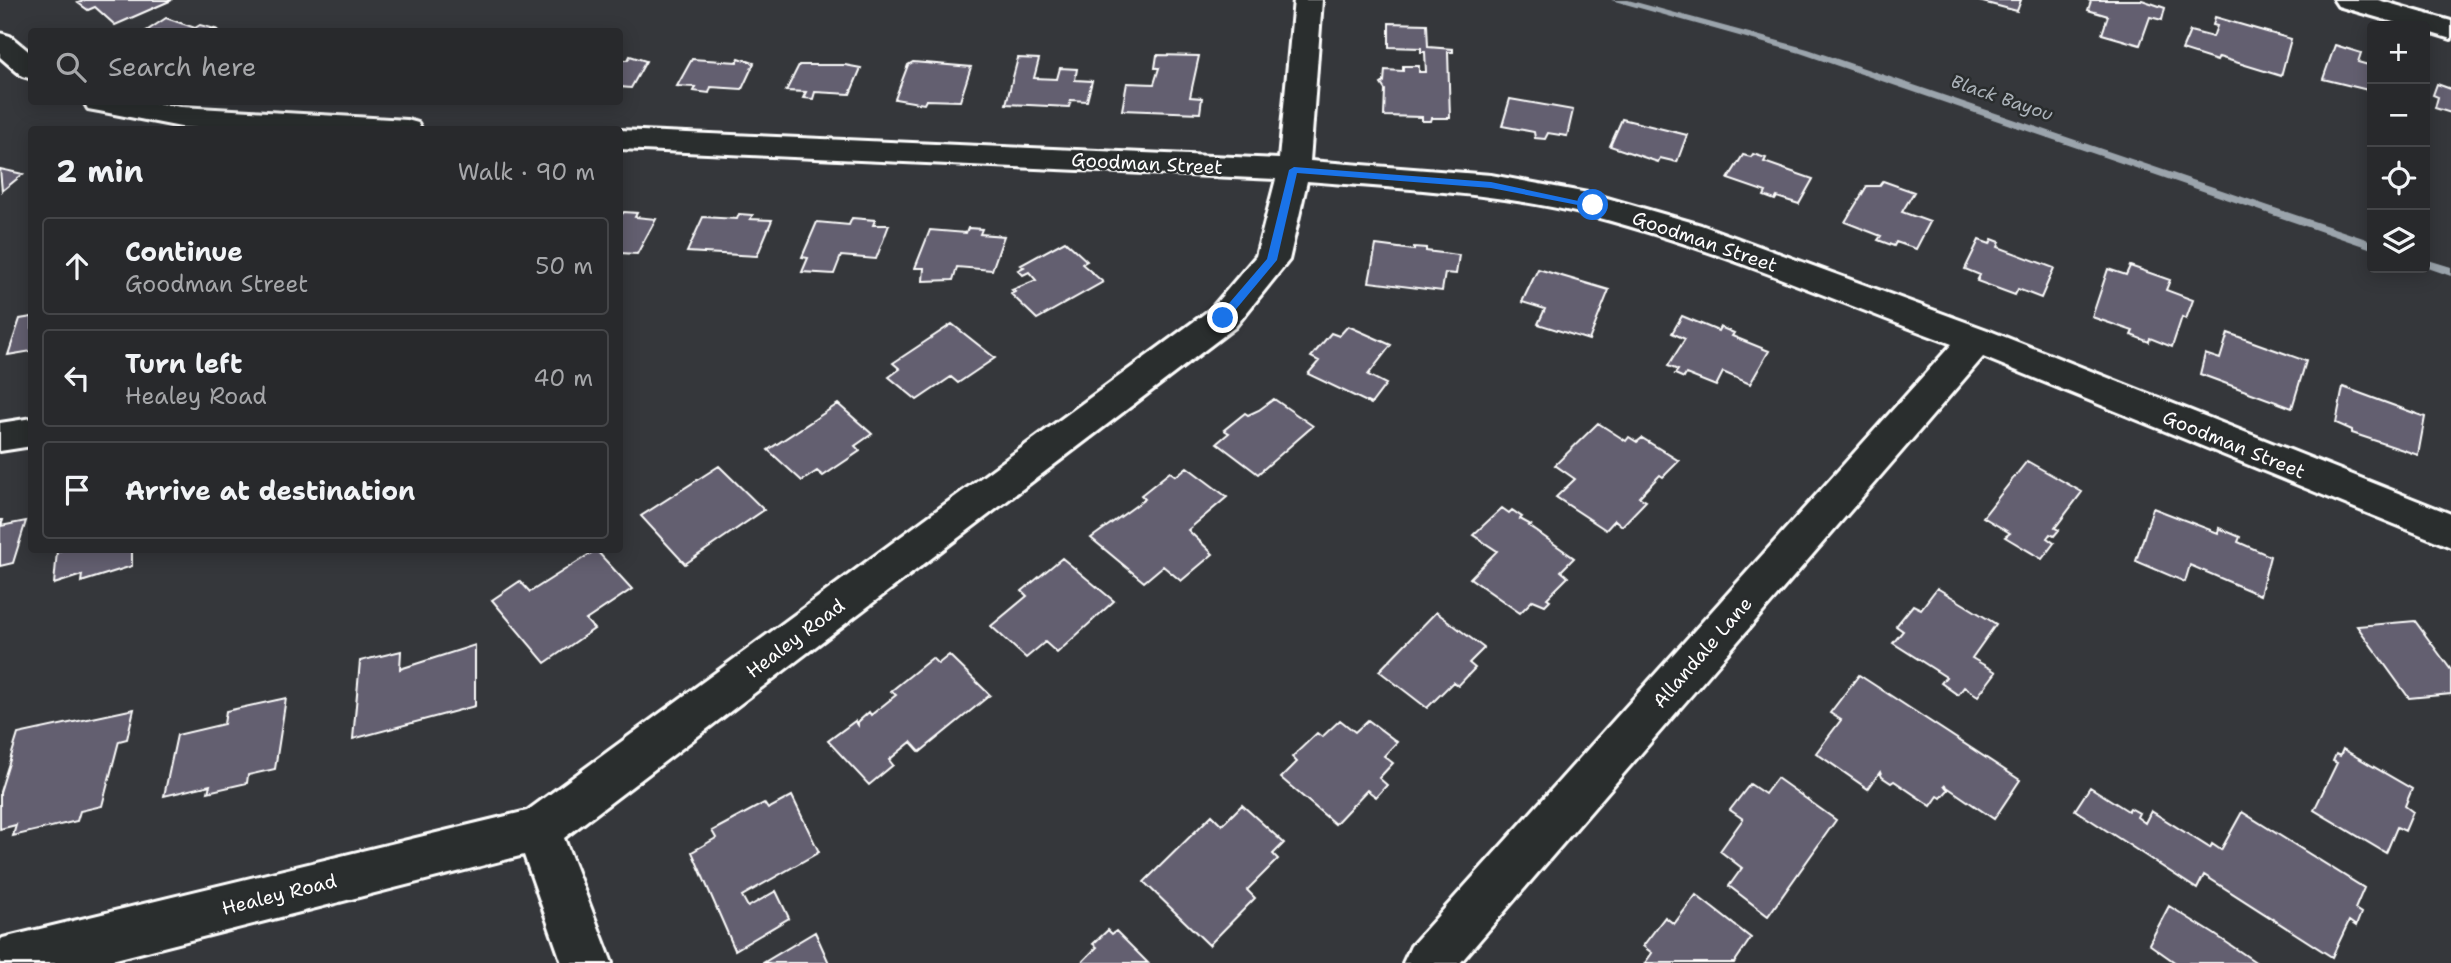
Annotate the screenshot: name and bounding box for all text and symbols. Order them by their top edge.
map controls [2367,21,2430,273]
button: + [2367,21,2430,84]
search box [28,28,623,105]
icon: search [52,48,90,86]
text: Search here [108,49,257,84]
water label: Black Bayou [1948,69,2056,127]
button: − [2367,84,2430,147]
street label: Goodman Street [1071,147,1223,180]
button: locate [2367,147,2430,210]
text: 2 min [56,151,143,192]
text: Walk · 90 m [458,157,595,187]
route start [1577,189,1608,220]
street label: Goodman Street [1629,205,1781,278]
button: layers [2367,210,2430,273]
text: Continue [125,234,243,269]
icon: ahead [58,247,96,285]
text: 50 m [535,251,593,281]
text: Goodman Street [125,269,308,299]
route end [1207,302,1238,333]
text: Turn left [125,346,242,381]
icon: left [58,359,96,397]
text: 40 m [533,363,593,393]
text: Healey Road [125,381,267,411]
street label: Goodman Street [2159,405,2309,484]
icon: arrive [58,471,96,509]
text: Arrive at destination [125,473,415,508]
street label: Allandale Lane [1647,592,1758,713]
street label: Healey Road [741,593,850,684]
street label: Healey Road [219,868,339,921]

